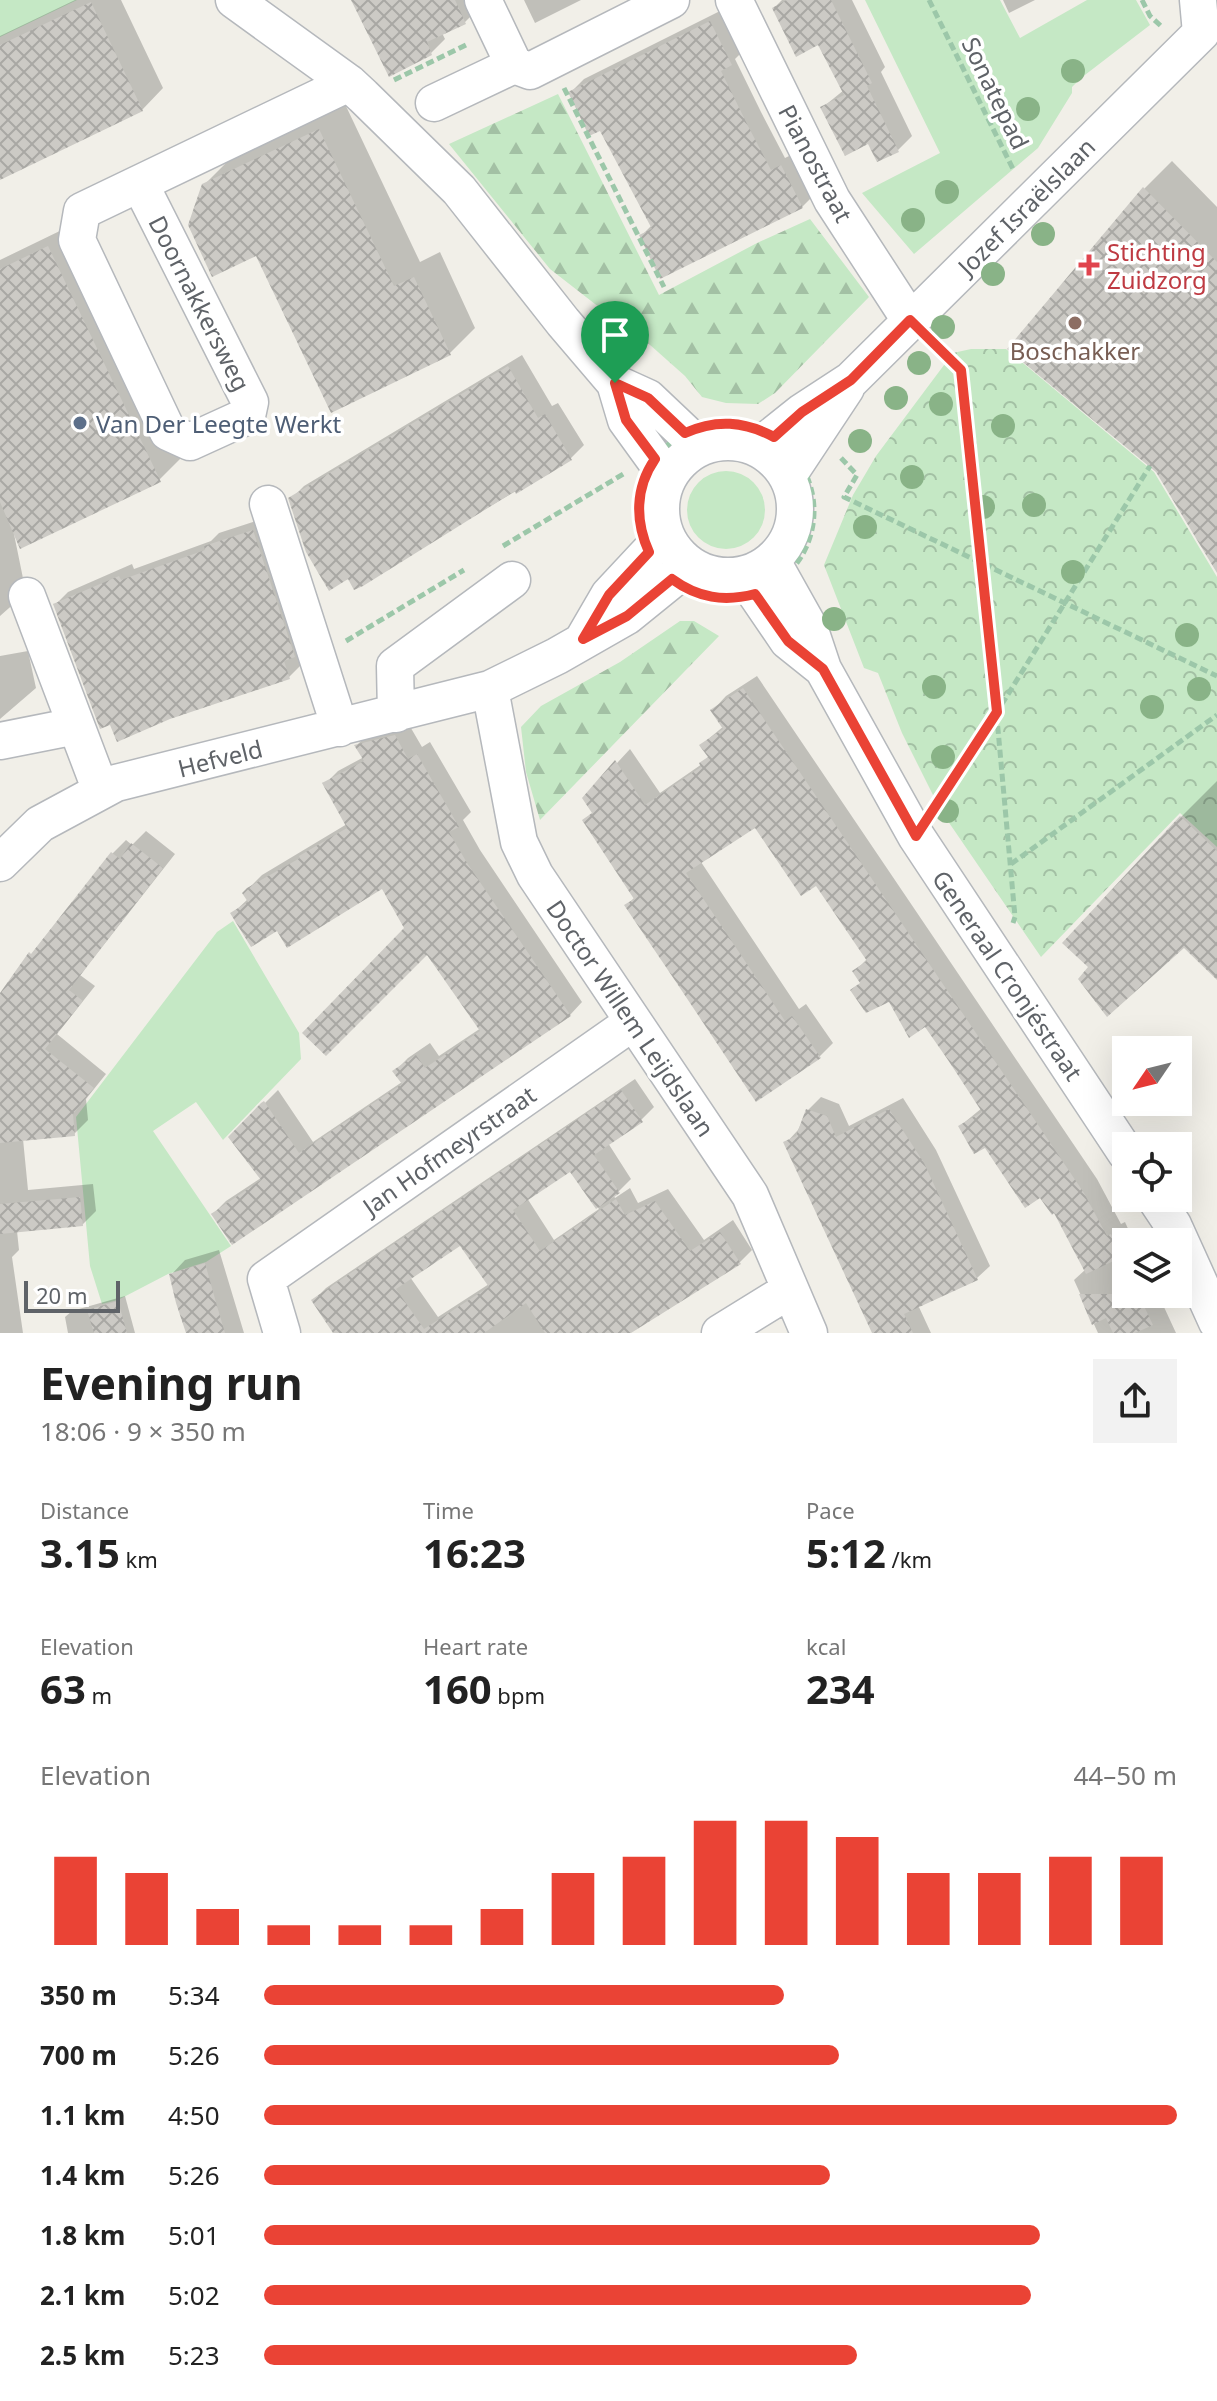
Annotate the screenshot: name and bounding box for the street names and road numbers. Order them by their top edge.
street label: Sonatepad [955,31,1037,155]
street label: Pianostraat [771,98,861,228]
street label: Jozef Israëlslaan [949,130,1102,283]
street label: Doornakkersweg [142,210,258,396]
street label: Hefveld [174,732,266,784]
street label: Generaal Cronjéstraat [925,863,1091,1087]
street label: Doctor Willem Leijdslaan [539,893,723,1143]
street label: Jan Hofmeyrstraat [354,1078,542,1223]

